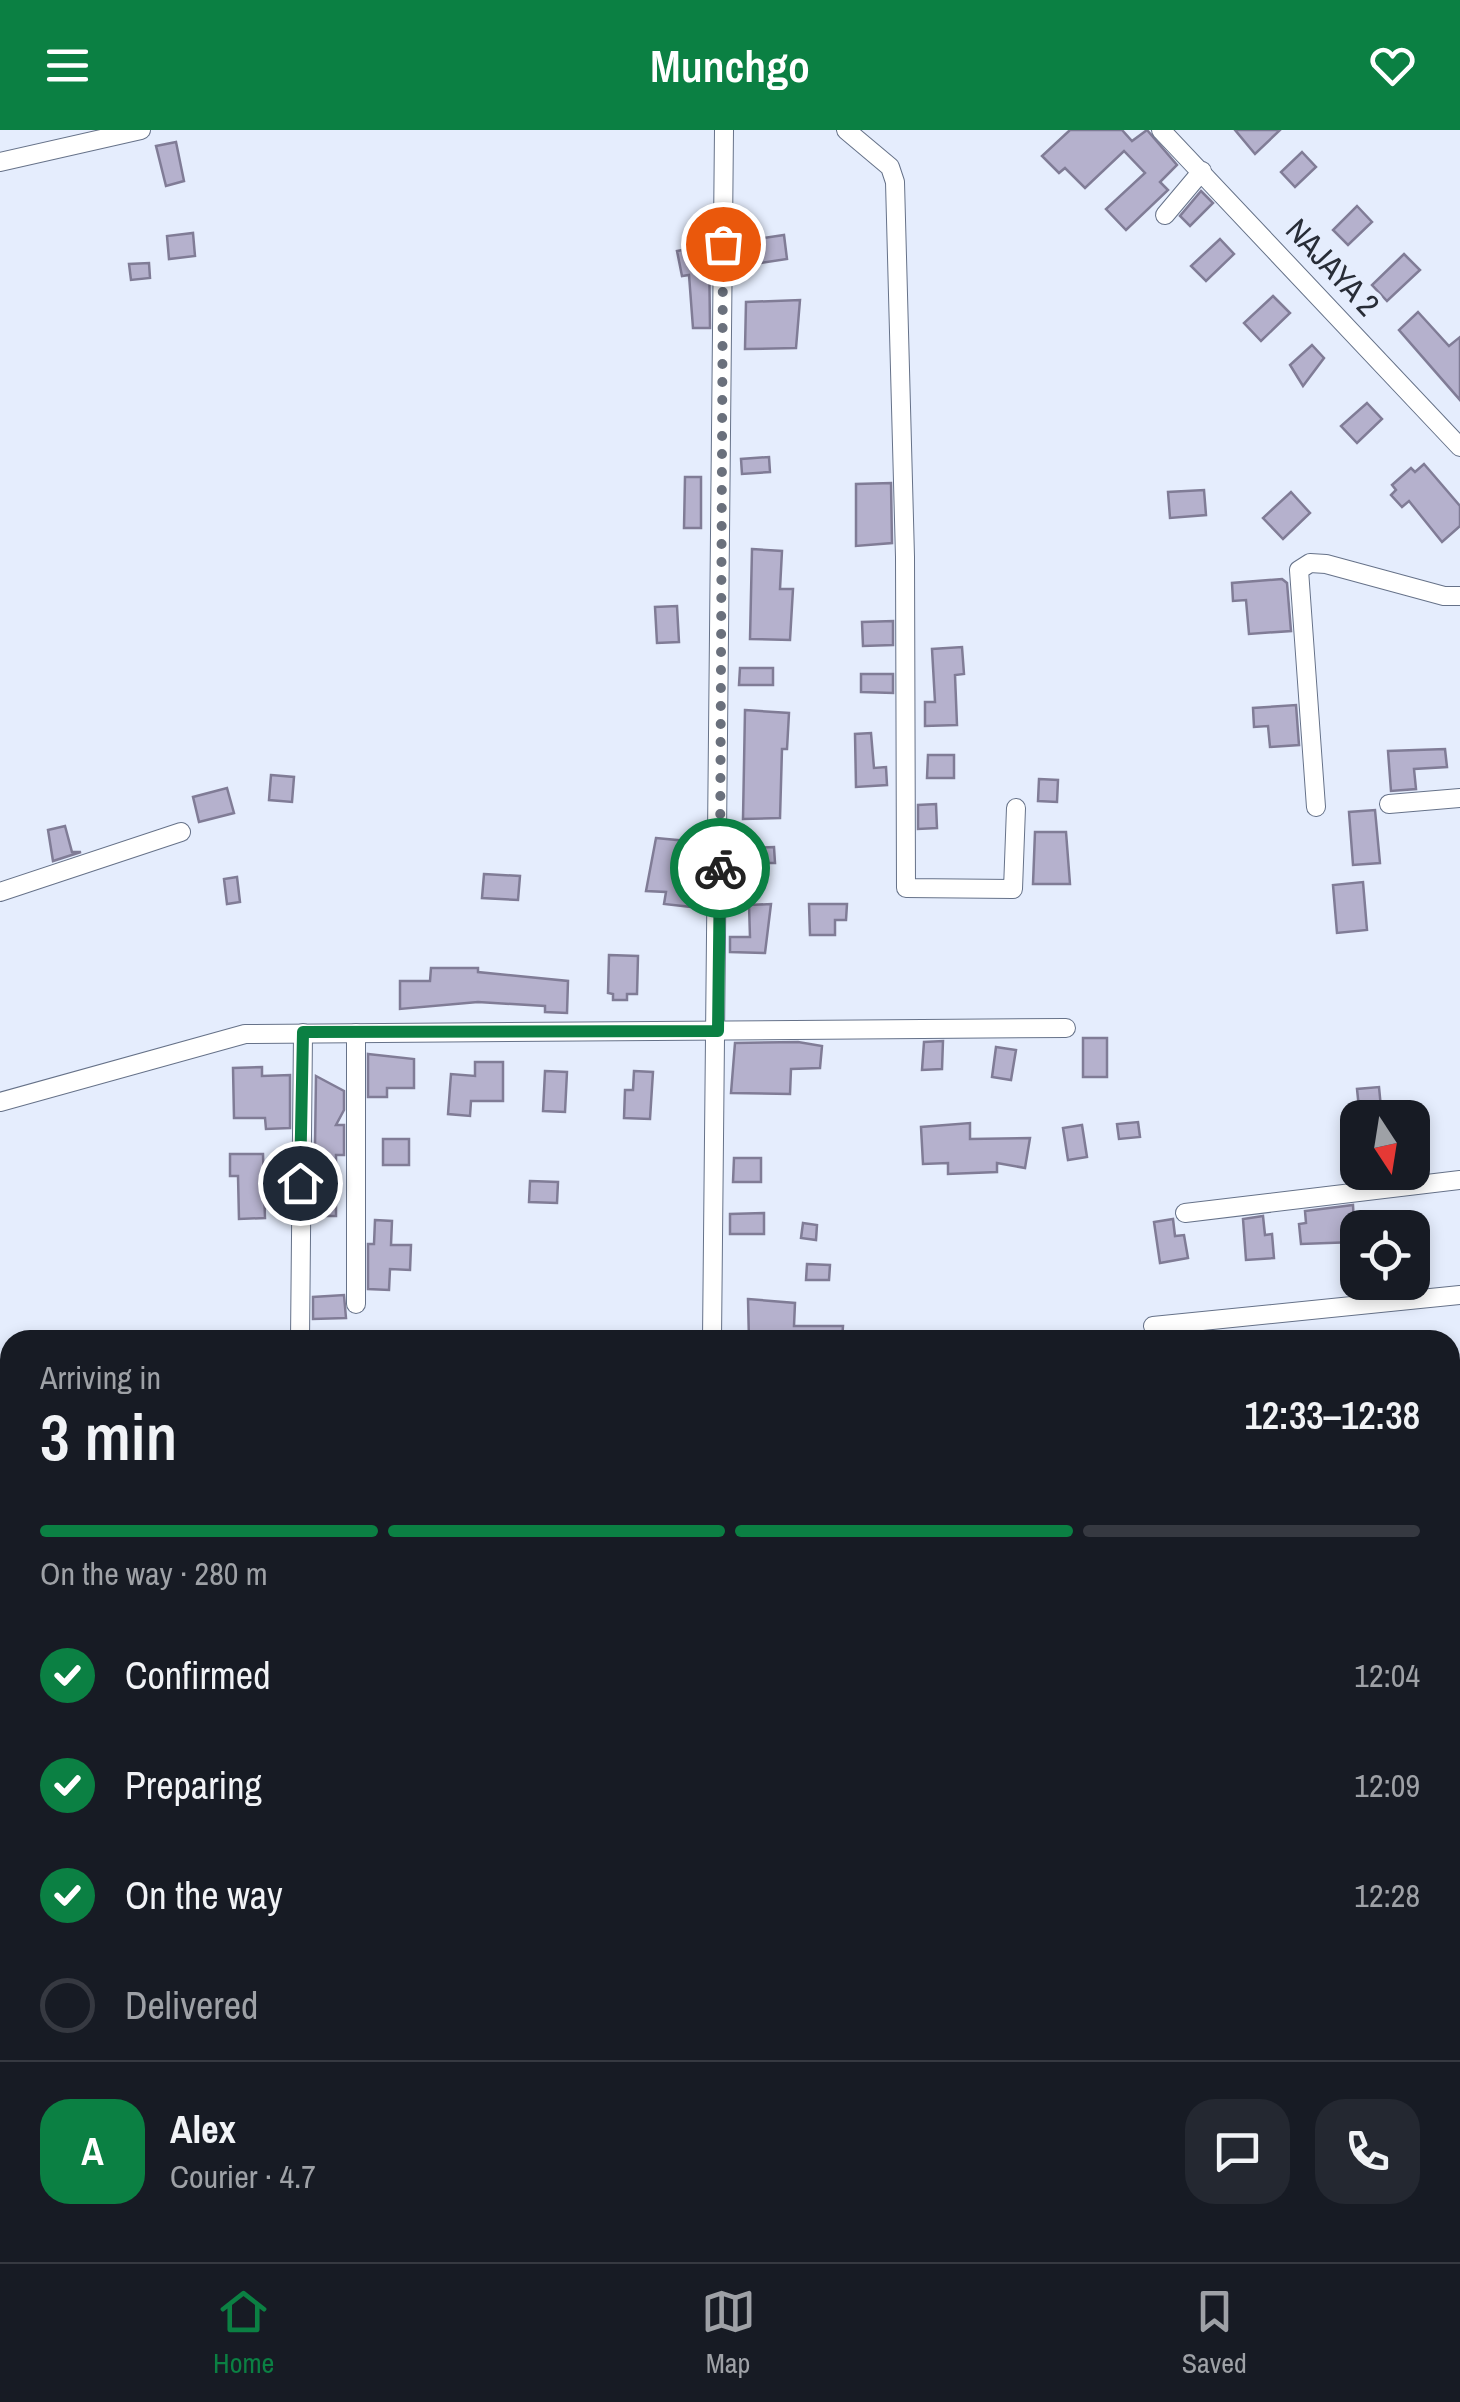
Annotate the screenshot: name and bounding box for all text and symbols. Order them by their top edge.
text: Munchgo [650,35,810,96]
icon: menu [40,38,95,93]
icon: heart [1365,38,1420,93]
pin [681,202,766,287]
street label: NAJAYA 2 [1277,209,1389,325]
icon: bag [696,217,751,272]
courier [670,818,770,918]
icon: bike [693,841,748,896]
north arrow [1340,1100,1430,1190]
map controls [1340,1100,1430,1300]
pin [258,1141,343,1226]
icon: home [273,1156,328,1211]
button: locate [1340,1210,1430,1300]
text: Arriving in [40,1356,161,1399]
text: 12:33–12:38 [1244,1390,1420,1441]
text: 3 min [40,1393,177,1480]
text: On the way · 280 m [40,1552,268,1595]
icon: check [40,1648,95,1703]
text: Confirmed [125,1650,270,1701]
text: 12:04 [1354,1654,1420,1697]
icon: check [40,1758,95,1813]
text: Preparing [125,1760,262,1811]
text: 12:09 [1354,1764,1420,1807]
icon: check [40,1868,95,1923]
text: On the way [125,1870,283,1921]
text: 12:28 [1354,1874,1420,1917]
text: Delivered [125,1980,258,2031]
button: chat [1185,2099,1290,2204]
button: phone [1315,2099,1420,2204]
text: Alex [170,2104,236,2155]
text: A [81,2126,104,2177]
text: Courier · 4.7 [170,2155,316,2198]
tab: Home [213,2284,274,2382]
tab: Map [701,2284,756,2382]
tab: Saved [1182,2284,1247,2382]

